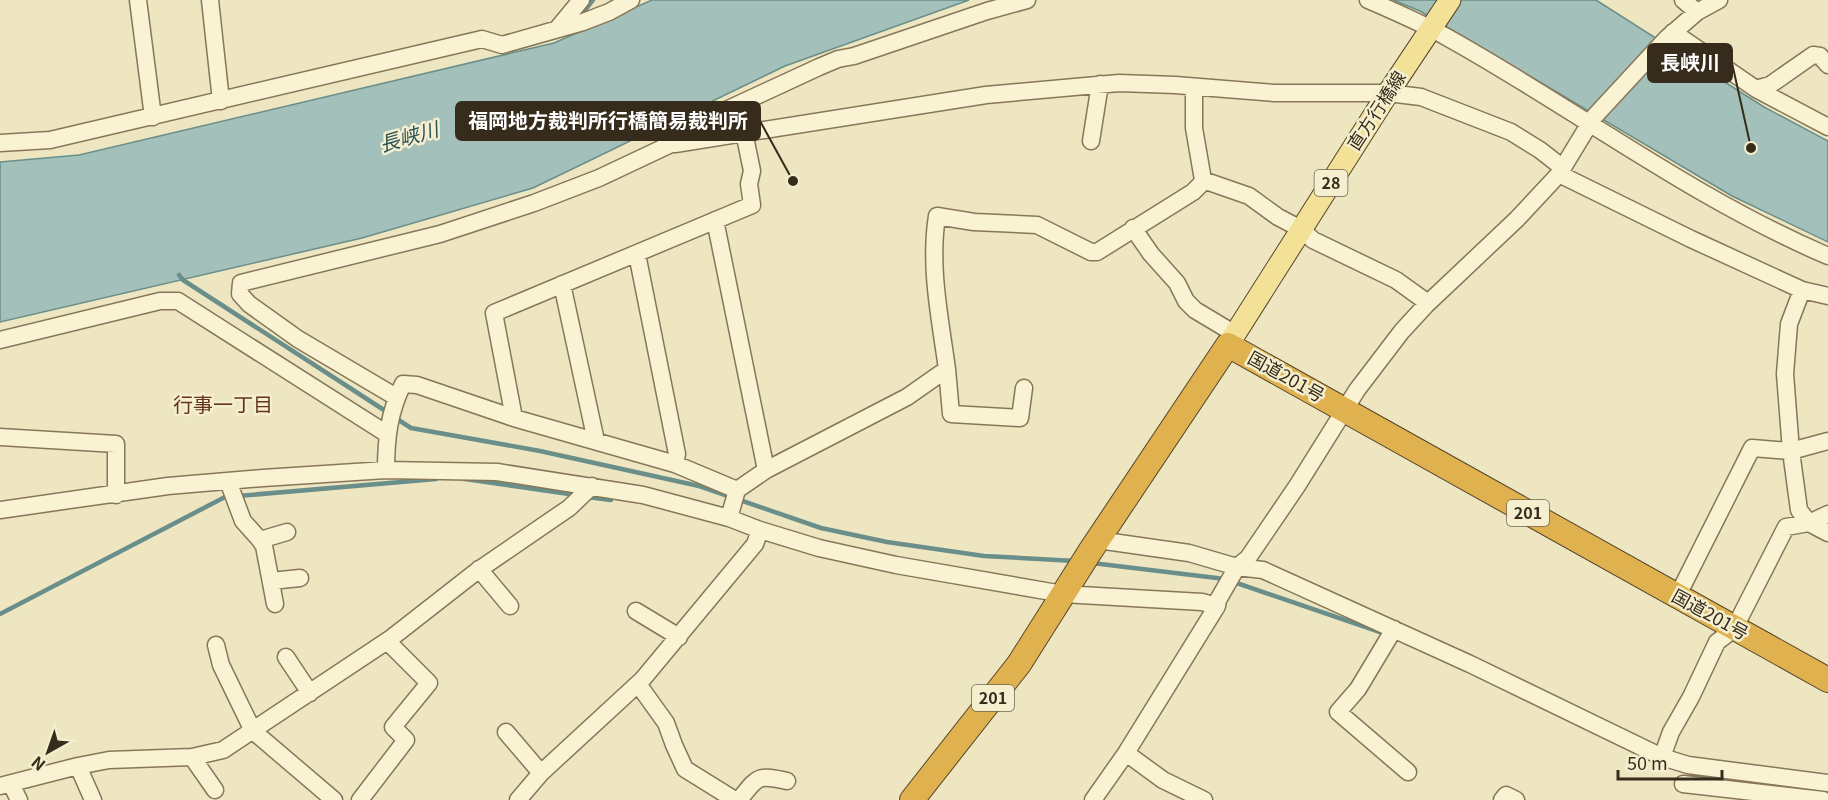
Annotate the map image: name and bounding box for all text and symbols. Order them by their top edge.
callout: 長峡川 [1648,44,1732,82]
text: 長峡川 [1660,47,1720,76]
street label: 直方行橋線 [1340,65,1411,155]
callout: 福岡地方裁判所行橋簡易裁判所 [456,102,760,140]
text: 福岡地方裁判所行橋簡易裁判所 [468,105,748,134]
water label: 長峡川 [376,113,443,158]
road number: 28 [1314,170,1348,196]
street label: 国道201号 [1244,344,1330,407]
district label: 行事一丁目 [173,389,273,418]
road number: 201 [1507,500,1549,526]
street label: 国道201号 [1668,582,1754,645]
road number: 201 [972,685,1014,711]
north arrow [18,722,78,782]
scale bar [1618,743,1722,781]
text: 50 m [1627,749,1668,775]
text: N [25,751,50,777]

